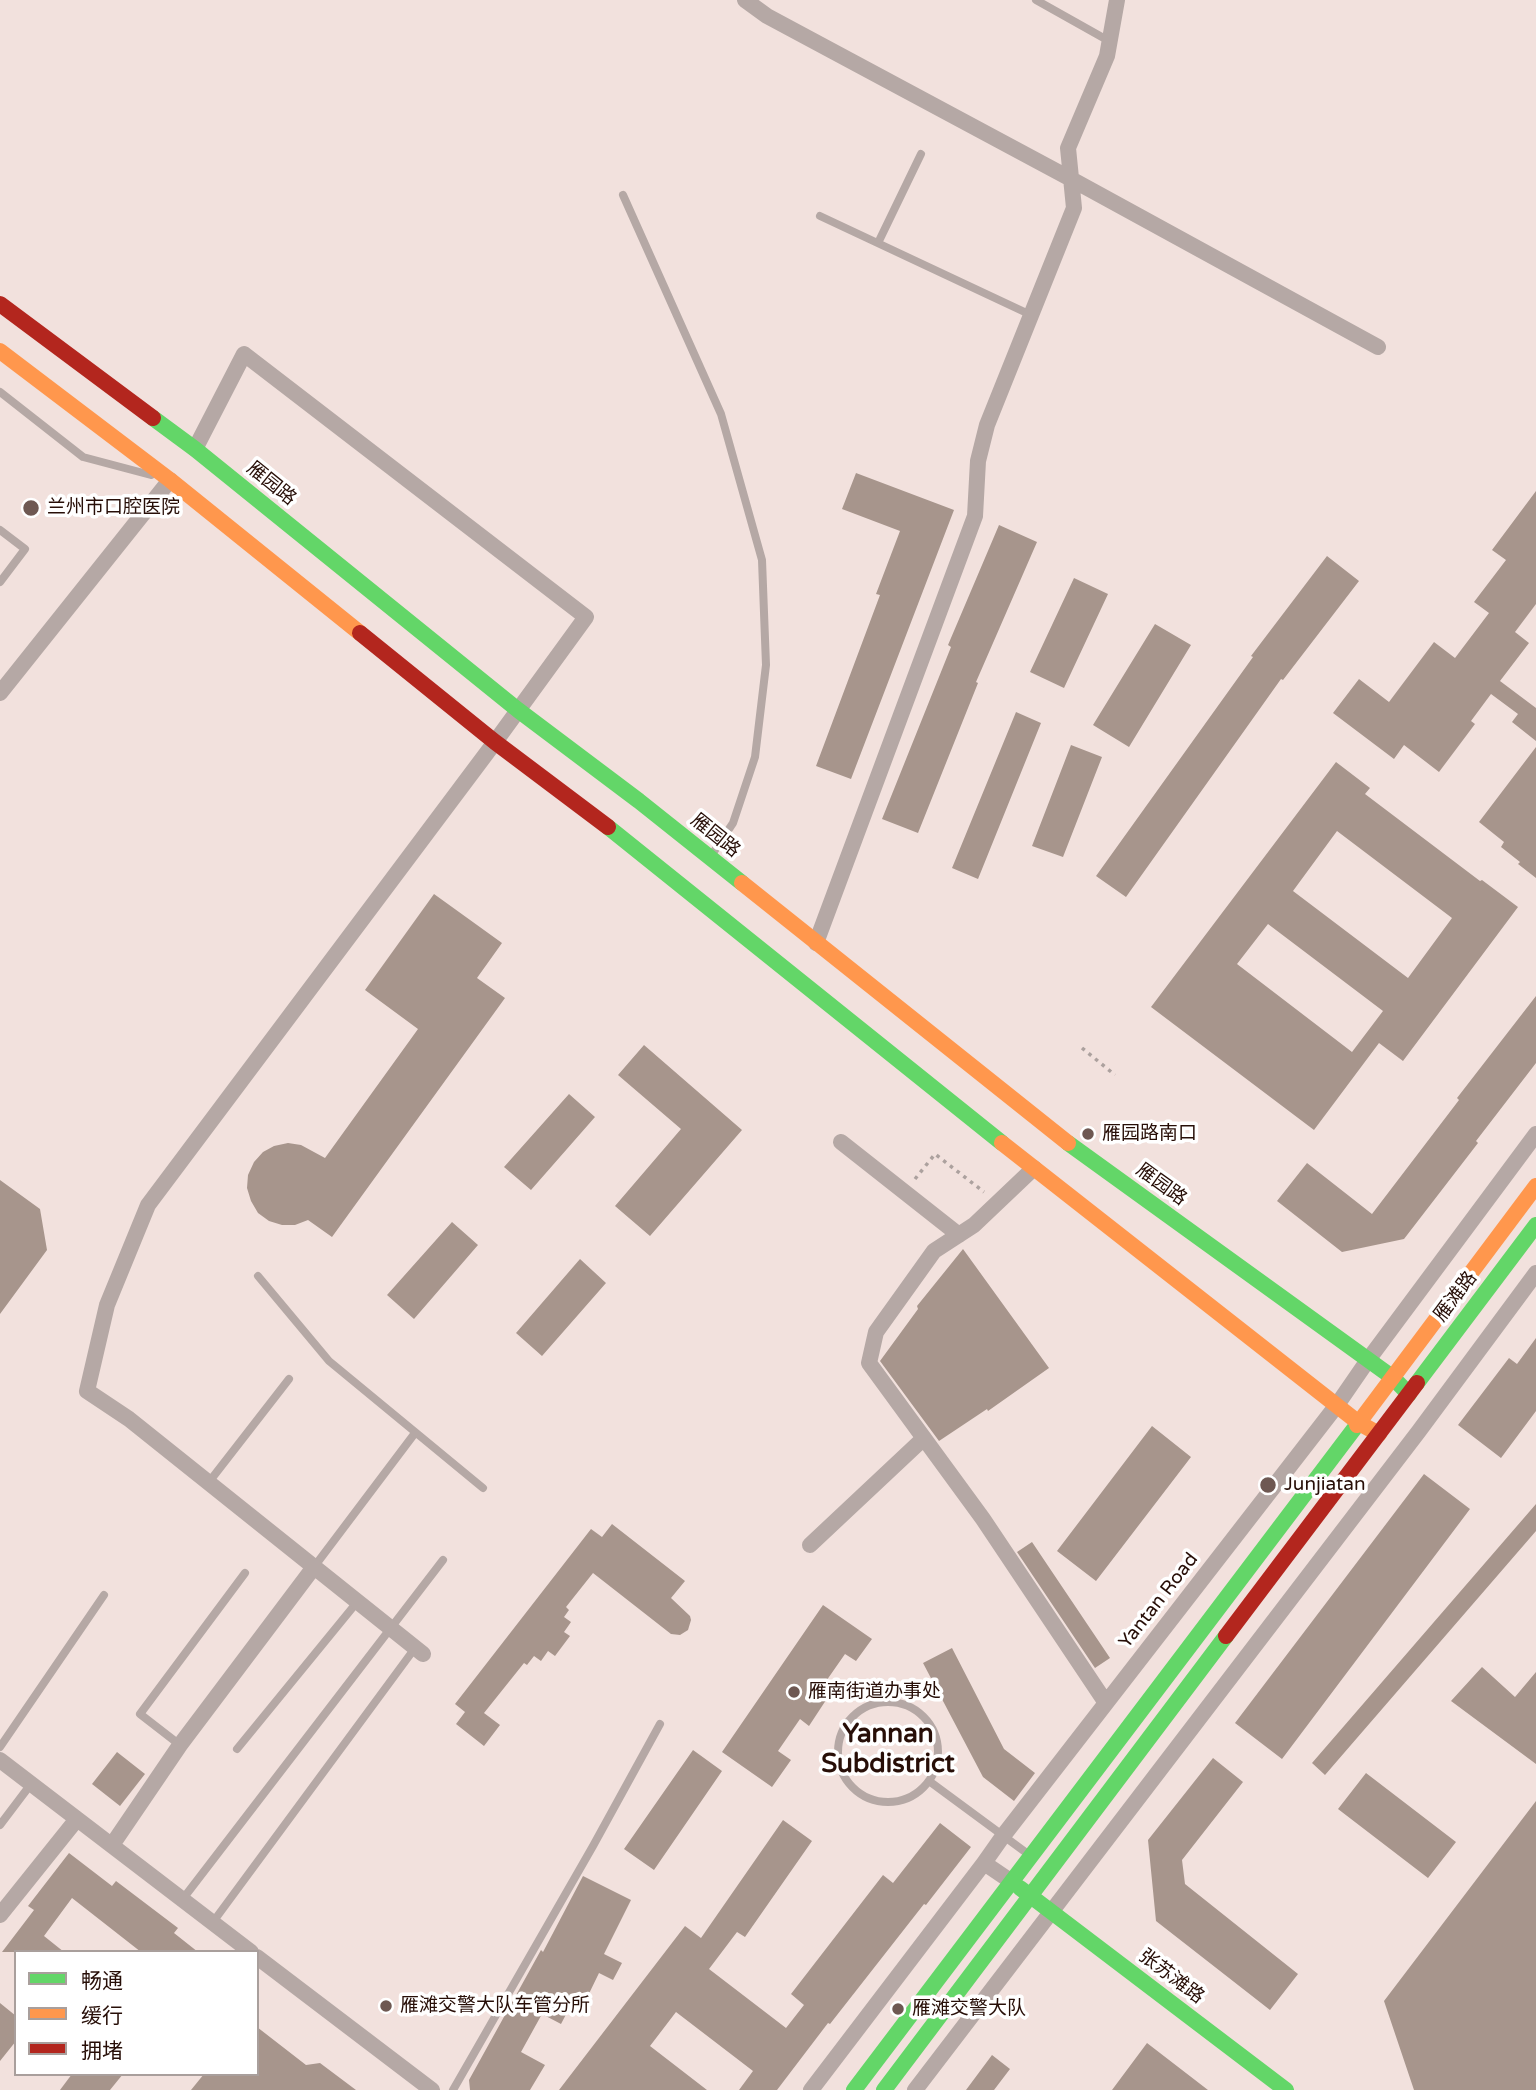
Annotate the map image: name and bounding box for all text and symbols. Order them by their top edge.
street label: 雁园路 [242,457,300,511]
place label: 兰州市口腔医院 [47,497,180,519]
marker: 兰州市口腔医院 [21,498,41,518]
street label: 雁园路 [686,809,744,863]
place label: 雁园路南口 [1102,1123,1197,1145]
marker: 雁园路南口 [1080,1126,1096,1142]
street label: 雁园路 [1131,1159,1191,1211]
street label: 雁滩路 [1430,1267,1482,1327]
place label: Junjiatan [1284,1474,1366,1496]
marker: Junjiatan [1258,1475,1278,1495]
street label: Yantan Road [1115,1549,1203,1653]
place label: 雁南街道办事处 [808,1681,941,1703]
marker: 雁南街道办事处 [786,1684,802,1700]
district label: Yannan Subdistrict [821,1719,955,1780]
street label: 张苏滩路 [1134,1945,1208,2009]
legend [14,1950,259,2076]
text: 畅通 [81,1969,123,1994]
place label: 雁滩交警大队车管分所 [400,1995,590,2017]
marker: 雁滩交警大队车管分所 [378,1998,394,2014]
place label: 雁滩交警大队 [912,1998,1026,2020]
marker: 雁滩交警大队 [890,2001,906,2017]
text: 缓行 [81,2004,123,2029]
text: 拥堵 [81,2039,123,2064]

